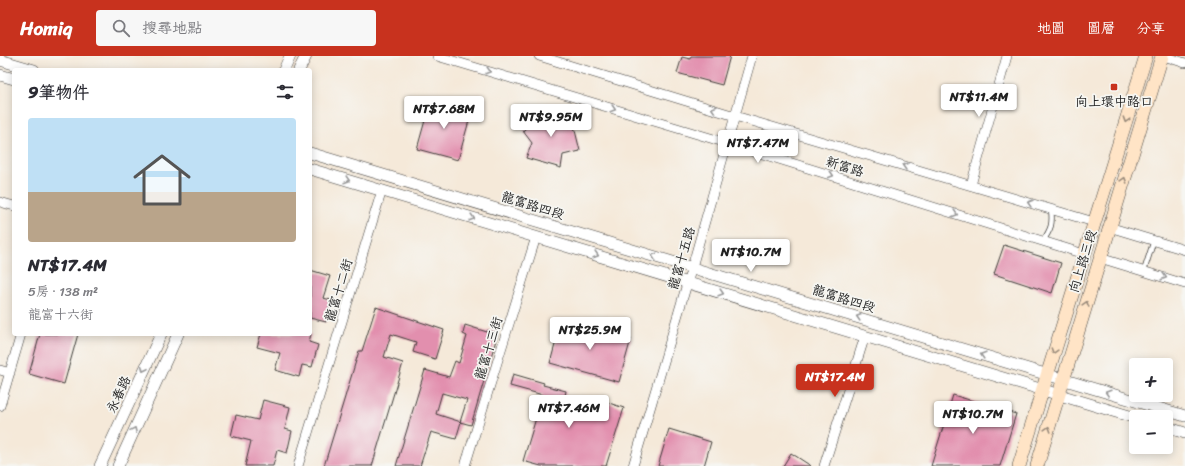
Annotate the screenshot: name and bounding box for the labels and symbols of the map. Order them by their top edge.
one-way arrow [484,66,491,75]
marker: 向上環中路口 [1109,82,1119,92]
pin: NT$11.4M [938,84,1020,118]
place label: 向上環中路口 [1075,90,1153,113]
pin: NT$7.68M [403,96,485,130]
pin: NT$9.95M [510,104,592,138]
one-way arrow [609,104,616,113]
one-way arrow [710,105,717,114]
one-way arrow [1122,116,1131,123]
pin: NT$7.47M [717,130,799,164]
street label: 新富路 [823,150,867,183]
one-way arrow [902,162,909,171]
one-way arrow [827,170,834,179]
one-way arrow [344,175,351,184]
one-way arrow [1119,177,1128,184]
street label: 龍富路四段 [498,185,567,226]
one-way arrow [1027,199,1034,208]
one-way arrow [951,209,958,218]
one-way arrow [468,213,475,222]
street label: 龍富十五路 [661,224,701,293]
street label: 向上路三段 [1062,227,1103,296]
pin: NT$10.7M [710,239,792,273]
one-way arrow [593,250,600,259]
one-way arrow [650,252,657,261]
street label: 龍富十二街 [318,256,359,325]
one-way arrow [1160,272,1167,281]
street label: 龍富路四段 [809,278,878,319]
one-way arrow [717,288,724,297]
one-way arrow [1081,301,1090,308]
street label: 龍富十三街 [468,314,509,383]
one-way arrow [855,314,862,322]
pin: NT$25.9M [549,317,631,351]
one-way arrow [1050,347,1059,354]
one-way arrow [980,351,987,360]
pin: NT$17.4M [794,364,876,398]
one-way arrow [141,365,149,373]
street label: 永春路 [100,372,137,417]
one-way arrow [1104,389,1111,398]
pin: NT$7.46M [528,395,610,429]
pin: NT$10.7M [932,401,1014,435]
one-way arrow [1043,425,1052,432]
one-way arrow [129,427,137,435]

